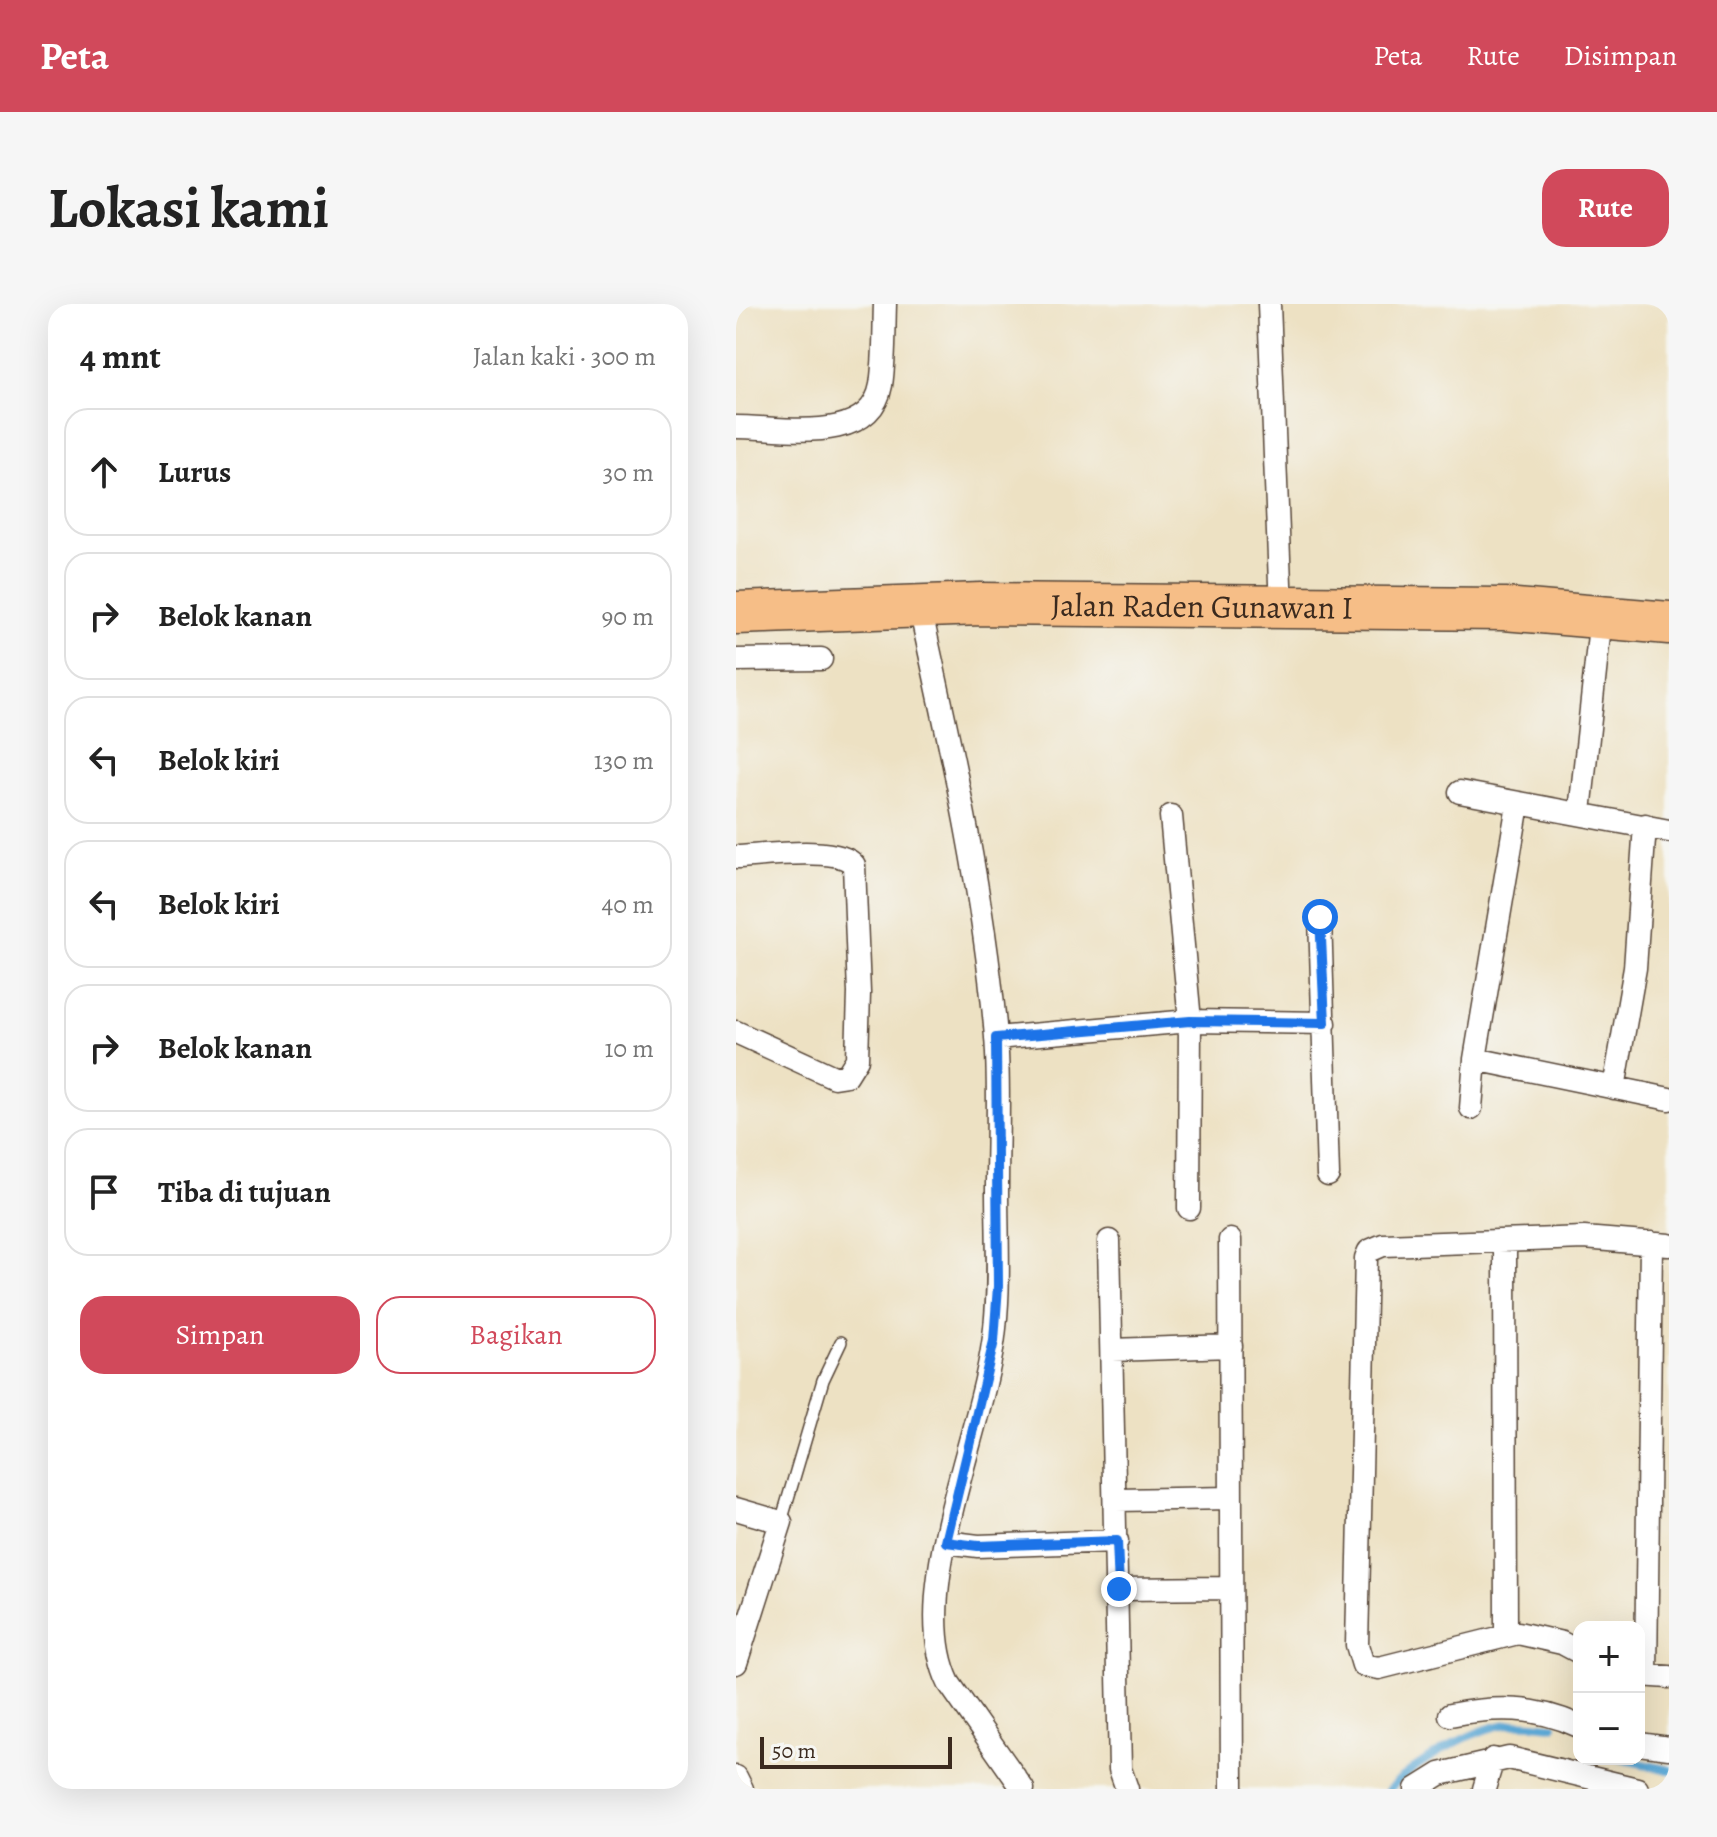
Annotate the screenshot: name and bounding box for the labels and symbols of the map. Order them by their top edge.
street label: Jalan Raden Gunawan I [1050,583,1353,630]
route start [1302,899,1338,935]
route end [1101,1571,1137,1607]
scale bar [760,1733,952,1769]

